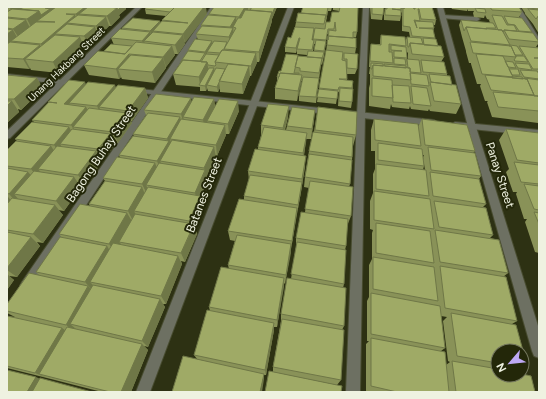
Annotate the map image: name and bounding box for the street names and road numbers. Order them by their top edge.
street label: Unang Hakbang Street [25,24,108,104]
street label: Bagong Buhay Street [63,103,139,205]
street label: Panay Street [483,140,517,210]
street label: Batanes Street [183,155,225,235]

